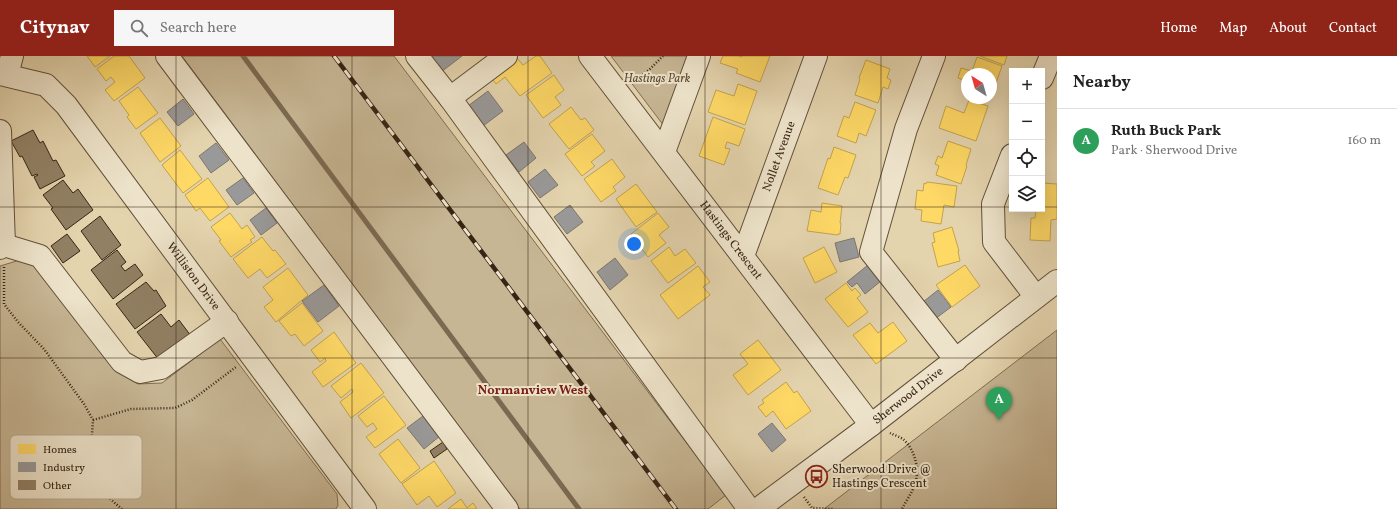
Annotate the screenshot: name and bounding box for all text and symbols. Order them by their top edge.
search box [114,10,394,46]
text: Citynav [20,15,90,41]
icon: search [128,17,150,39]
text: Search here [160,18,237,39]
text: Home [1160,19,1197,38]
text: Map [1219,19,1247,38]
text: About [1269,19,1307,38]
text: Contact [1329,19,1377,38]
north arrow [961,68,997,104]
map controls [1009,68,1045,212]
button: + [1009,68,1045,104]
park label: Hastings Park [624,71,691,87]
text: Nearby [1073,71,1131,94]
button: − [1009,104,1045,140]
street label: Nollet Avenue [759,119,800,194]
text: Ruth Buck Park [1111,121,1221,142]
text: A [1081,132,1091,150]
text: 160 m [1347,132,1381,150]
button: locate [1009,140,1045,176]
text: Park · Sherwood Drive [1111,142,1237,160]
button: layers [1009,176,1045,212]
street label: Hastings Crescent [695,198,766,283]
your location [624,234,644,254]
street label: Williston Drive [163,239,224,314]
street label: Sherwood Drive [870,364,947,428]
district label: Normanview West [478,382,588,400]
pin: A [986,387,1012,420]
legend [10,435,142,499]
text: Homes [43,443,77,458]
text: Industry [43,461,85,476]
place label: Sherwood Drive @ Hastings Crescent [832,462,931,492]
bus stop icon: Sherwood Drive @ Hastings Crescent [803,464,829,490]
text: Other [43,479,72,494]

